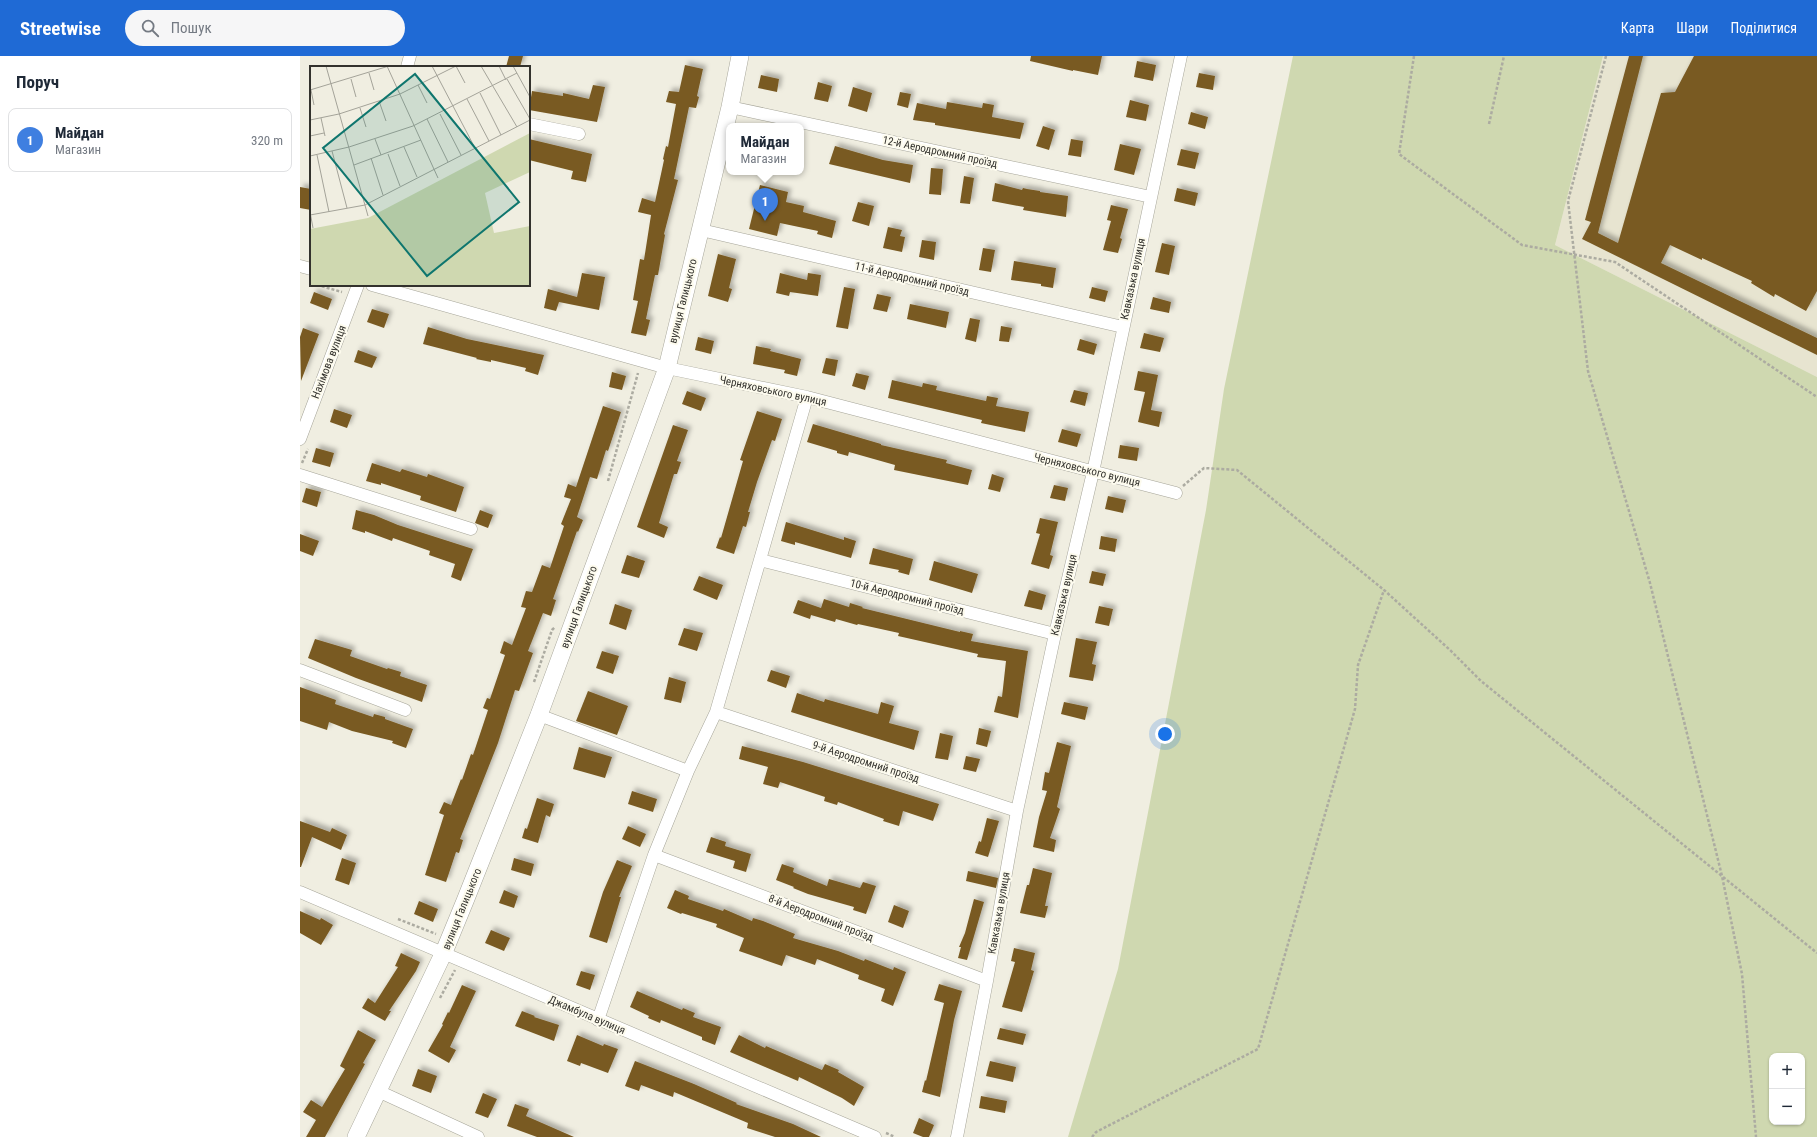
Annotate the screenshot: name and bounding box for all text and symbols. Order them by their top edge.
search box [125,10,405,46]
text: Streetwise [20,17,101,40]
icon: search [139,17,161,39]
text: Пошук [171,19,212,37]
text: Карта [1621,20,1654,36]
text: Шари [1676,20,1708,36]
text: Поділитися [1730,20,1797,36]
inset map [310,66,530,286]
text: Поруч [16,72,59,92]
popup [726,123,804,175]
text: Майдан [55,124,104,142]
text: 1 [27,133,33,148]
text: 320 m [251,133,283,148]
text: Майдан [741,133,789,151]
street label: 12-й Аеродромний проїзд [881,133,999,171]
text: Магазин [55,142,101,157]
text: Магазин [741,151,787,166]
pin: 1 [752,188,778,221]
street label: Кавказька вулиця [1118,237,1148,321]
street label: вулиця Галицького [666,257,700,345]
street label: 11-й Аеродромний проїзд [854,260,971,299]
street label: Нахімова вулиця [309,323,349,401]
street label: Черняховського вулиця [718,373,828,409]
street label: Черняховського вулиця [1032,450,1142,490]
street label: Кавказька вулиця [1048,553,1080,637]
street label: вулиця Галицького [558,564,600,650]
street label: 10-й Аеродромний проїзд [849,577,965,617]
your location [1155,724,1175,744]
street label: 9-й Аеродромний проїзд [811,739,921,785]
street label: вулиця Галицького [440,866,484,952]
street label: Кавказька вулиця [985,871,1013,955]
street label: 8-й Аеродромний проїзд [767,892,875,944]
street label: Джамбула вулиця [547,993,627,1037]
map controls [1769,1053,1805,1125]
button: + [1769,1053,1805,1089]
button: − [1769,1089,1805,1125]

